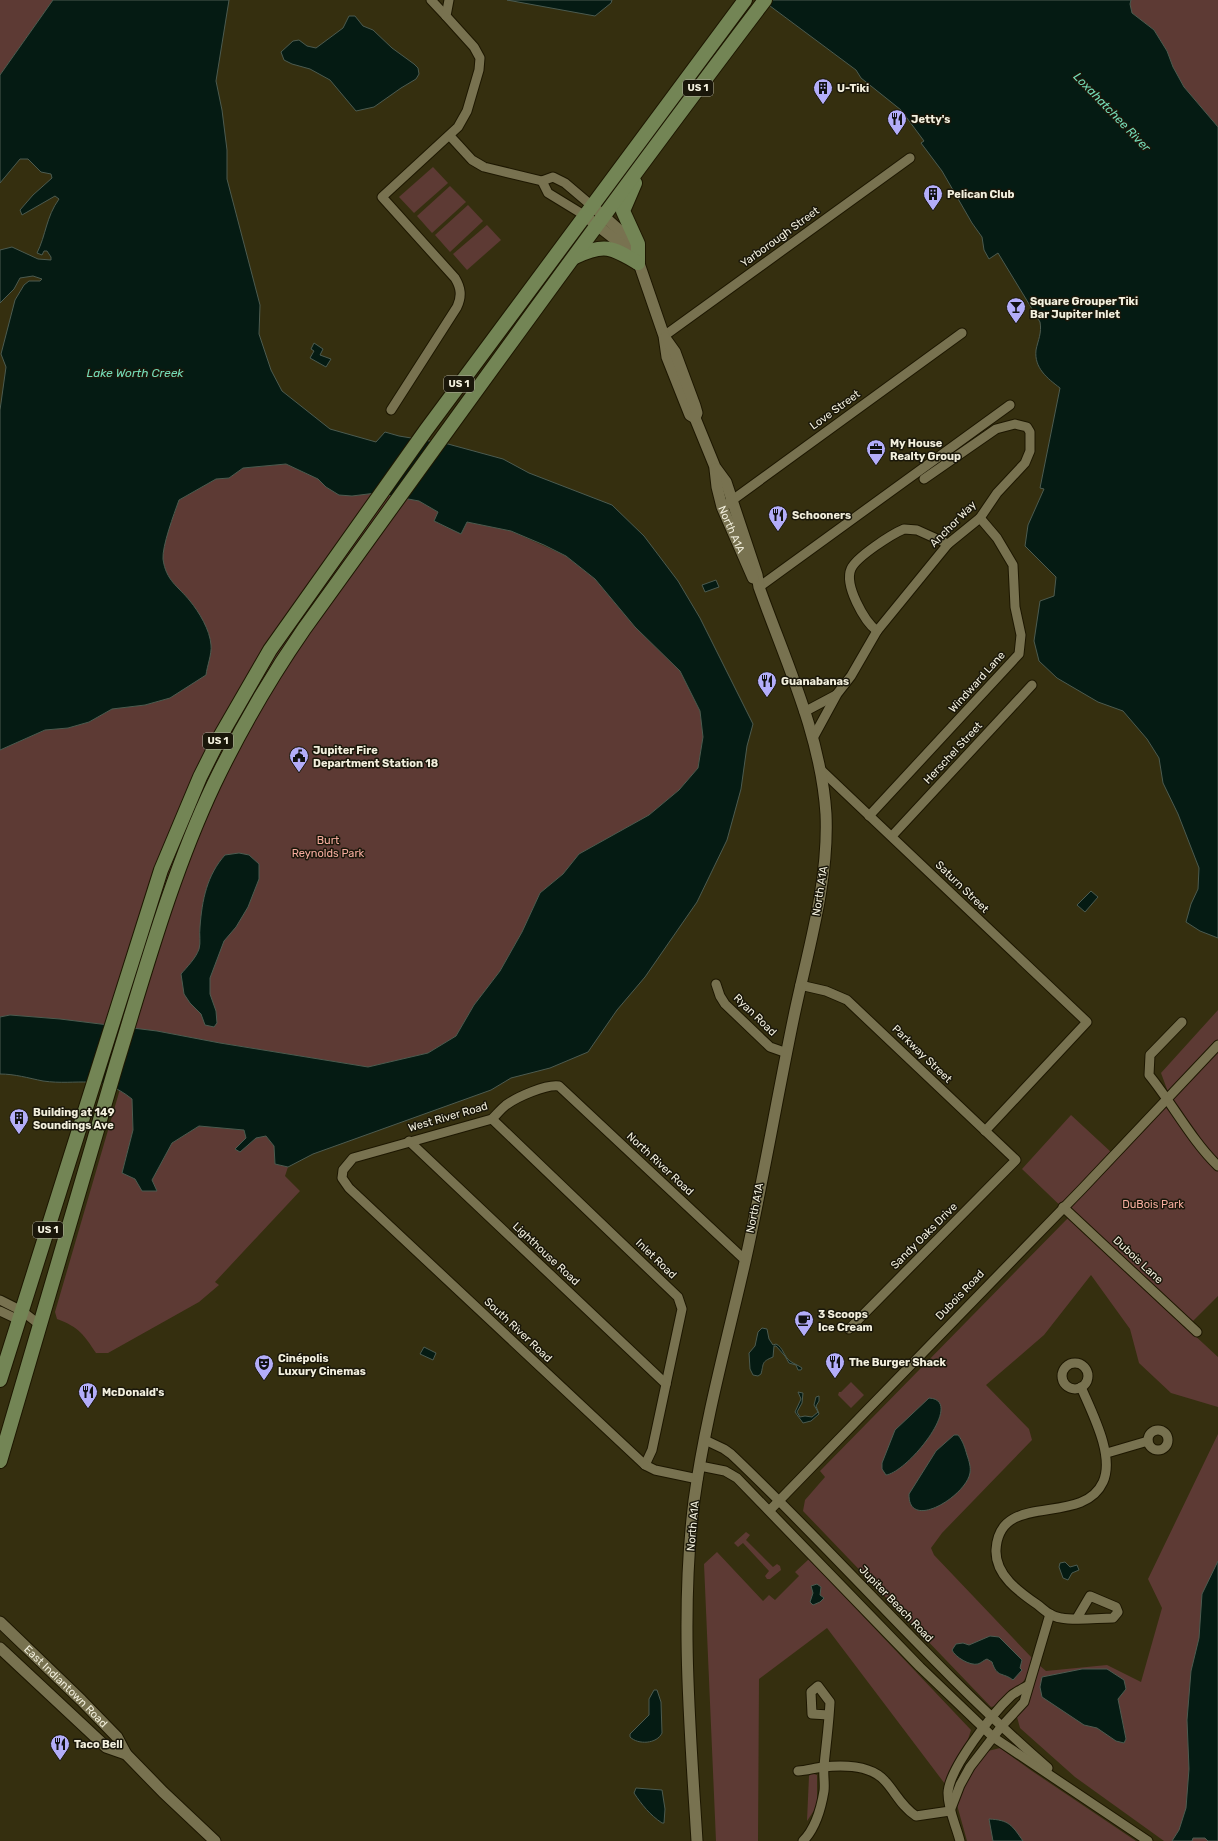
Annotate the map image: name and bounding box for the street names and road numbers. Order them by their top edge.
road number: US 1 [683,80,713,96]
street label: Yarborough Street [738,204,822,270]
road number: US 1 [444,376,474,392]
street label: Love Street [807,387,863,433]
street label: Anchor Way [927,498,979,550]
street label: North A1A [716,503,748,556]
street label: Windward Lane [946,649,1008,715]
street label: Herschel Street [921,719,985,787]
road number: US 1 [203,733,233,749]
street label: Saturn Street [933,858,992,916]
street label: North A1A [810,864,830,917]
street label: Ryan Road [731,991,779,1039]
street label: Parkway Street [890,1022,955,1086]
street label: West River Road [407,1099,489,1135]
street label: North River Road [624,1130,696,1198]
street label: North A1A [744,1181,766,1234]
street label: Sandy Oaks Drive [888,1200,960,1272]
street label: Lighthouse Road [510,1220,582,1288]
road number: US 1 [33,1222,63,1238]
street label: Dubois Lane [1110,1234,1166,1286]
street label: Inlet Road [633,1236,679,1282]
street label: Dubois Road [933,1267,987,1323]
street label: South River Road [481,1295,555,1365]
street label: North A1A [684,1500,702,1552]
street label: Jupiter Beach Road [856,1563,936,1645]
street label: East Indiantown Road [22,1642,110,1730]

